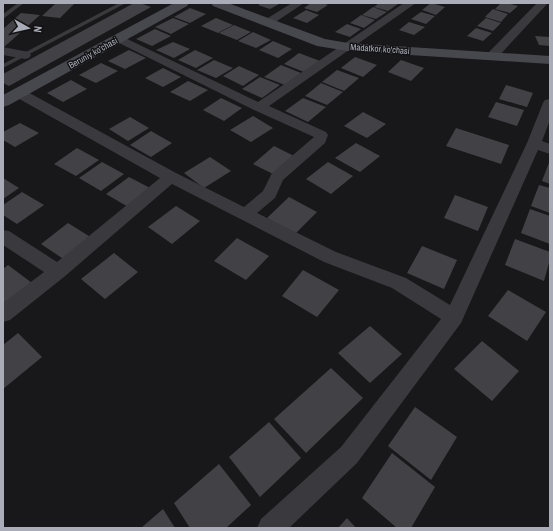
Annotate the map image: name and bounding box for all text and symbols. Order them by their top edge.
north arrow [8,8,48,48]
text: N [31,25,45,34]
street label: Beruniy ko'chasi [66,35,120,71]
street label: Madatkor ko'chasi [350,41,410,57]

